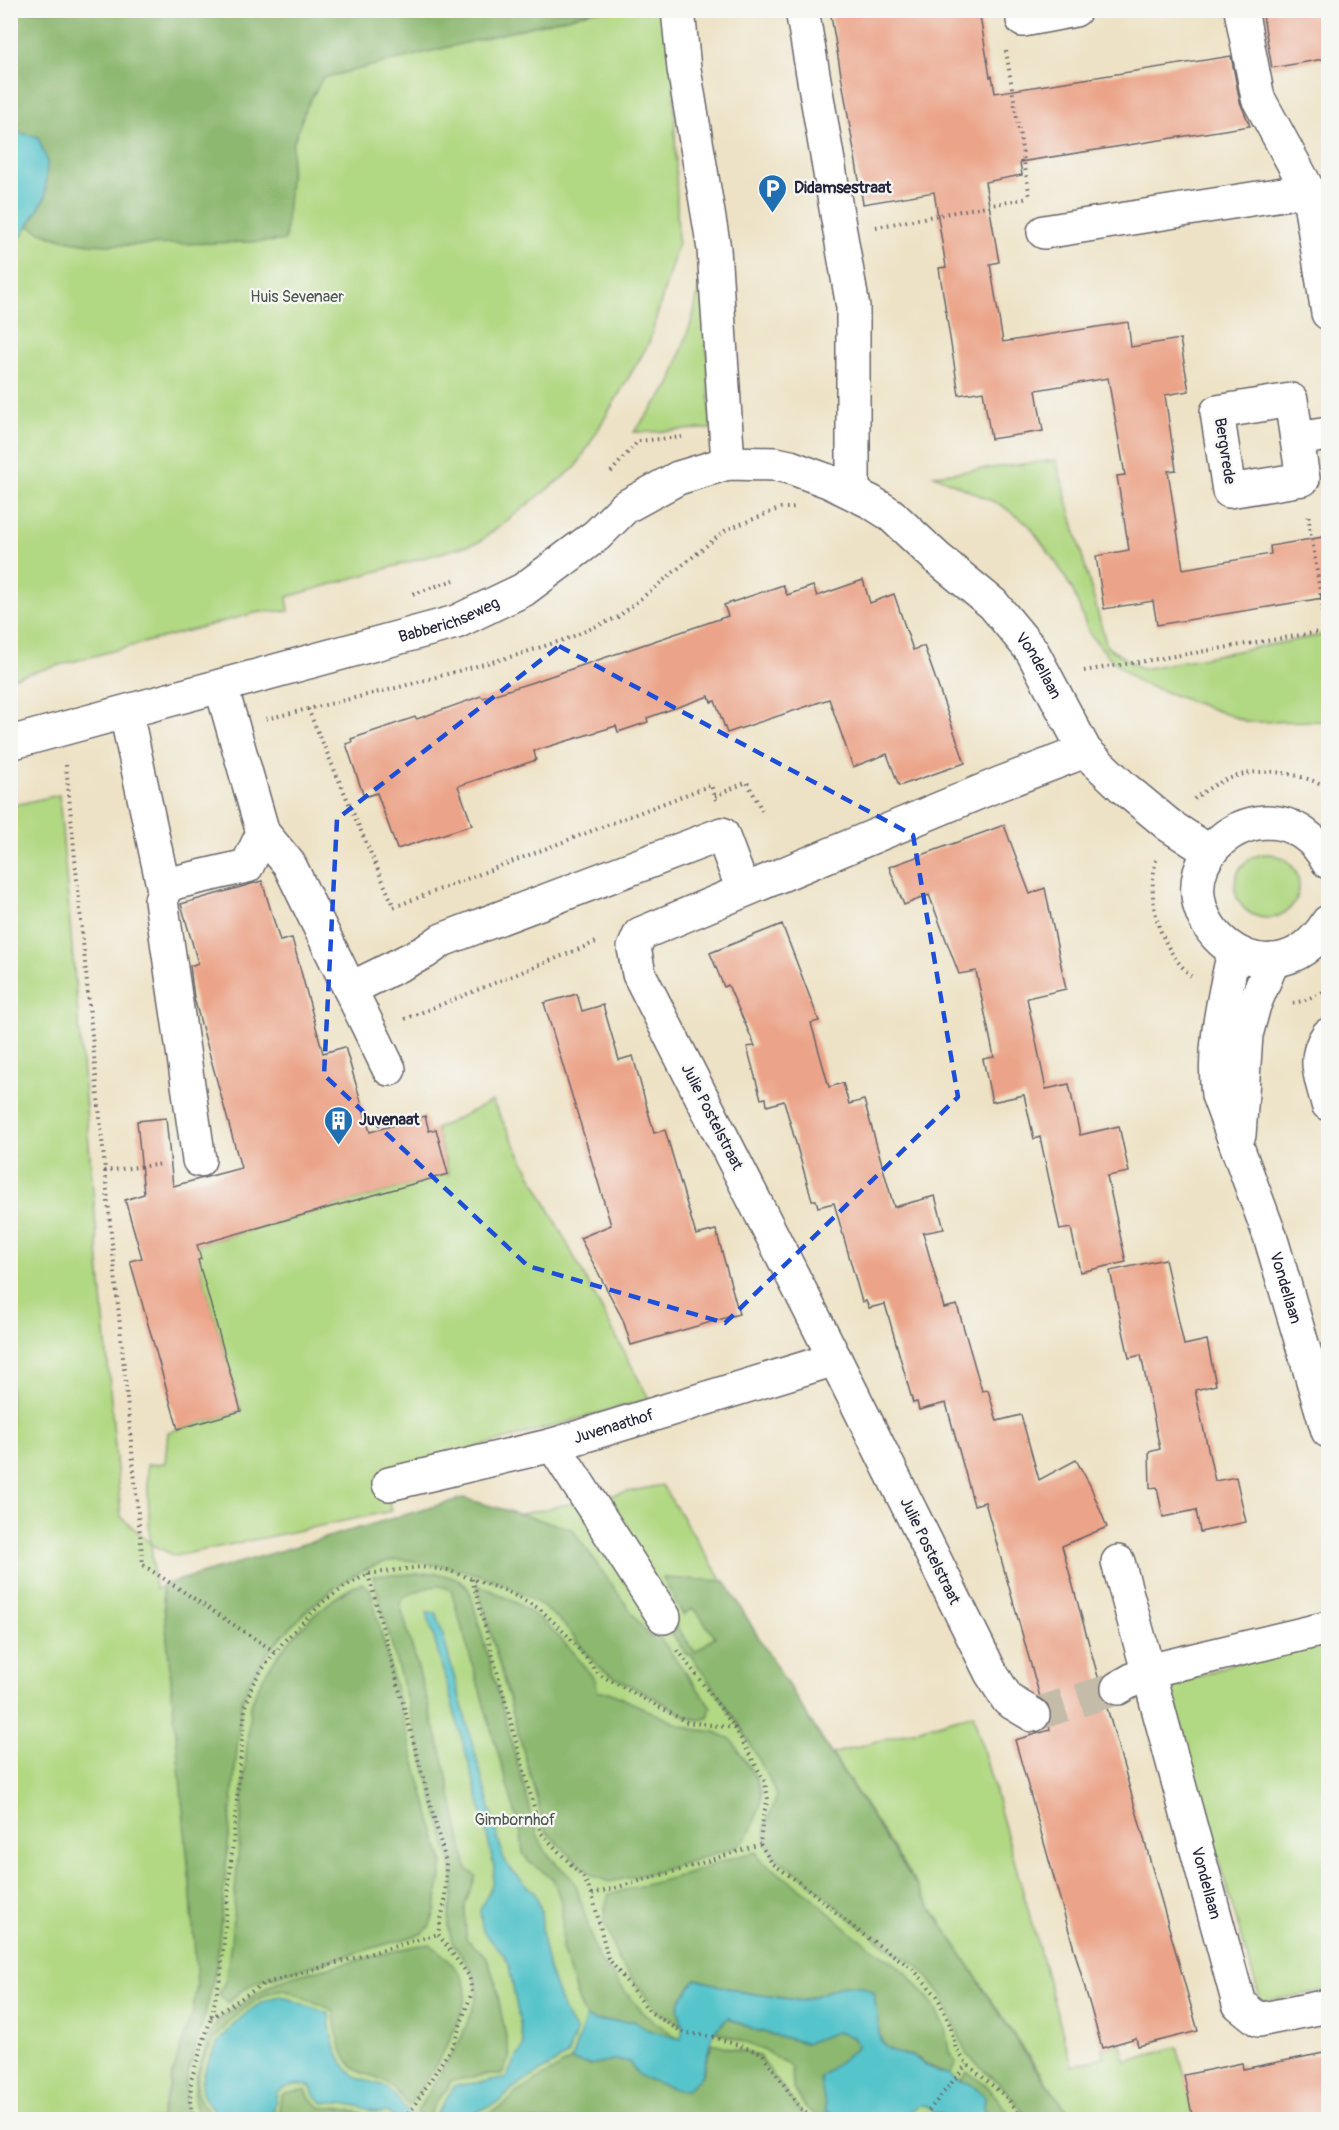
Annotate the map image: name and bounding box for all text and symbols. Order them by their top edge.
parking icon: Didamsestraat [757,172,789,214]
place label: Didamsestraat [794,178,892,198]
park label: Huis Sevenaer [250,287,344,307]
street label: Bergvrede [1210,416,1240,486]
street label: Babberichseweg [396,593,503,647]
street label: Vondellaan [1011,629,1066,703]
street label: Julie Postelstraat [677,1061,748,1174]
building icon: Juvenaat [322,1104,354,1146]
place label: Juvenaat [359,1110,420,1130]
street label: Vondellaan [1265,1250,1306,1326]
street label: Juvenaathof [571,1405,657,1448]
street label: Julie Postelstraat [895,1494,965,1608]
park label: Gimbornhof [474,1810,556,1830]
street label: Vondellaan [1187,1845,1225,1922]

